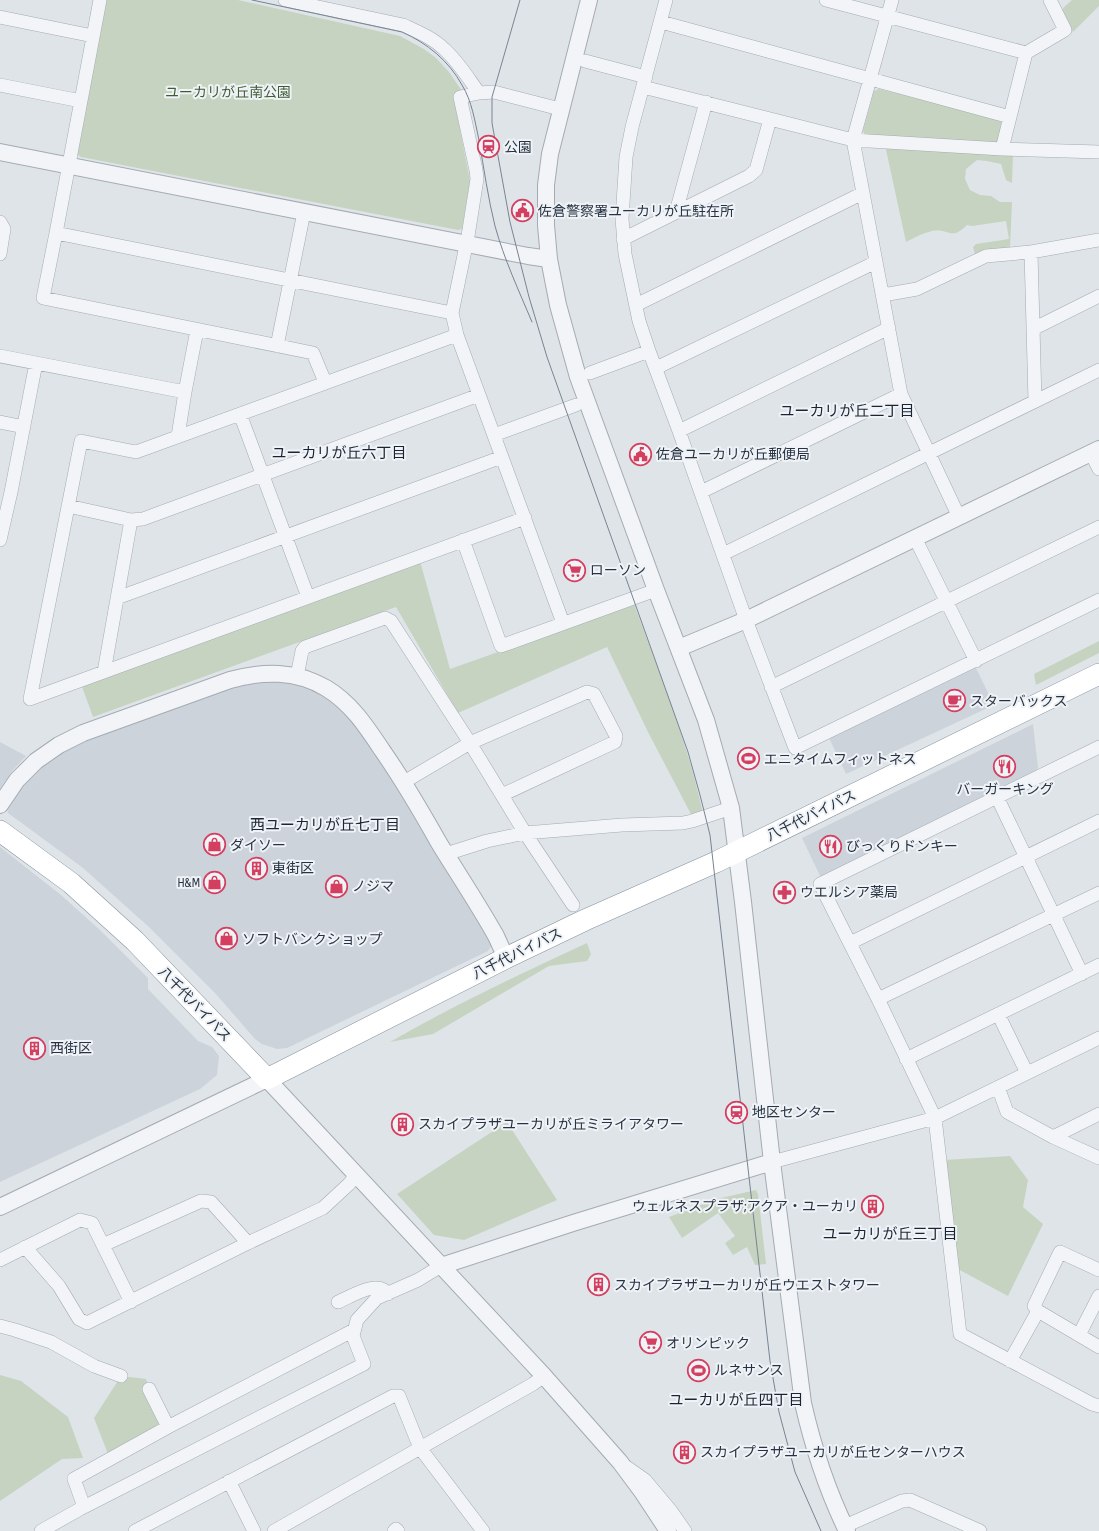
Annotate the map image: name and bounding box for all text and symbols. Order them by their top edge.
park label: ユーカリが丘南公園 [165,84,291,101]
station icon: 公園 [476,134,502,160]
place label: 公園 [504,139,532,156]
public building icon: 佐倉警察署ユーカリが丘駐在所 [509,198,535,224]
place label: 佐倉警察署ユーカリが丘駐在所 [538,203,734,220]
district label: ユーカリが丘二丁目 [779,402,915,421]
public building icon: 佐倉ユーカリが丘郵便局 [628,441,654,467]
district label: ユーカリが丘六丁目 [271,444,407,463]
place label: 佐倉ユーカリが丘郵便局 [656,446,810,463]
supermarket icon: ローソン [561,557,587,583]
place label: ローソン [590,562,646,579]
cafe icon: スターバックス [942,688,968,714]
place label: スターバックス [970,693,1067,710]
sports icon: エニタイムフィットネス [736,746,762,772]
place label: エニタイムフィットネス [764,751,917,768]
restaurant icon: バーガーキング [992,754,1018,780]
place label: バーガーキング [956,781,1054,798]
street label: 八千代バイパス [764,786,859,845]
district label: 西ユーカリが丘七丁目 [250,816,400,835]
shop icon: ダイソー [201,832,227,858]
restaurant icon: びっくりドンキー [817,833,843,859]
place label: ダイソー [230,837,286,854]
place label: びっくりドンキー [846,838,958,855]
building icon: 東街区 [244,855,270,881]
place label: 東街区 [272,860,314,877]
shop icon: H&M [202,869,228,895]
shop icon: ノジマ [323,873,349,899]
place label: H&M [178,874,200,891]
place label: ノジマ [352,878,394,895]
pharmacy icon: ウエルシア薬局 [771,879,797,905]
place label: ウエルシア薬局 [800,884,898,901]
street label: 八千代バイパス [470,924,565,983]
shop icon: ソフトバンクショップ [214,926,240,952]
place label: ソフトバンクショップ [242,931,383,948]
street label: 八千代バイパス [155,963,235,1045]
building icon: 西街区 [22,1035,48,1061]
place label: 西街区 [50,1040,92,1057]
station icon: 地区センター [723,1099,749,1125]
place label: 地区センター [752,1104,836,1121]
building icon: スカイプラザユーカリが丘ミライアタワー [389,1111,415,1137]
place label: スカイプラザユーカリが丘ミライアタワー [418,1116,684,1133]
building icon: ウェルネスプラザ;アクア・ユーカリ [860,1193,886,1219]
place label: ウェルネスプラザ;アクア・ユーカリ [632,1198,858,1215]
district label: ユーカリが丘三丁目 [822,1225,958,1244]
building icon: スカイプラザユーカリが丘ウエストタワー [585,1272,611,1298]
place label: スカイプラザユーカリが丘ウエストタワー [614,1277,880,1294]
supermarket icon: オリンピック [638,1330,664,1356]
place label: オリンピック [666,1335,750,1352]
sports icon: ルネサンス [685,1357,711,1383]
place label: ルネサンス [714,1362,784,1379]
district label: ユーカリが丘四丁目 [668,1391,804,1410]
building icon: スカイプラザユーカリが丘センターハウス [671,1439,697,1465]
place label: スカイプラザユーカリが丘センターハウス [700,1444,966,1461]

